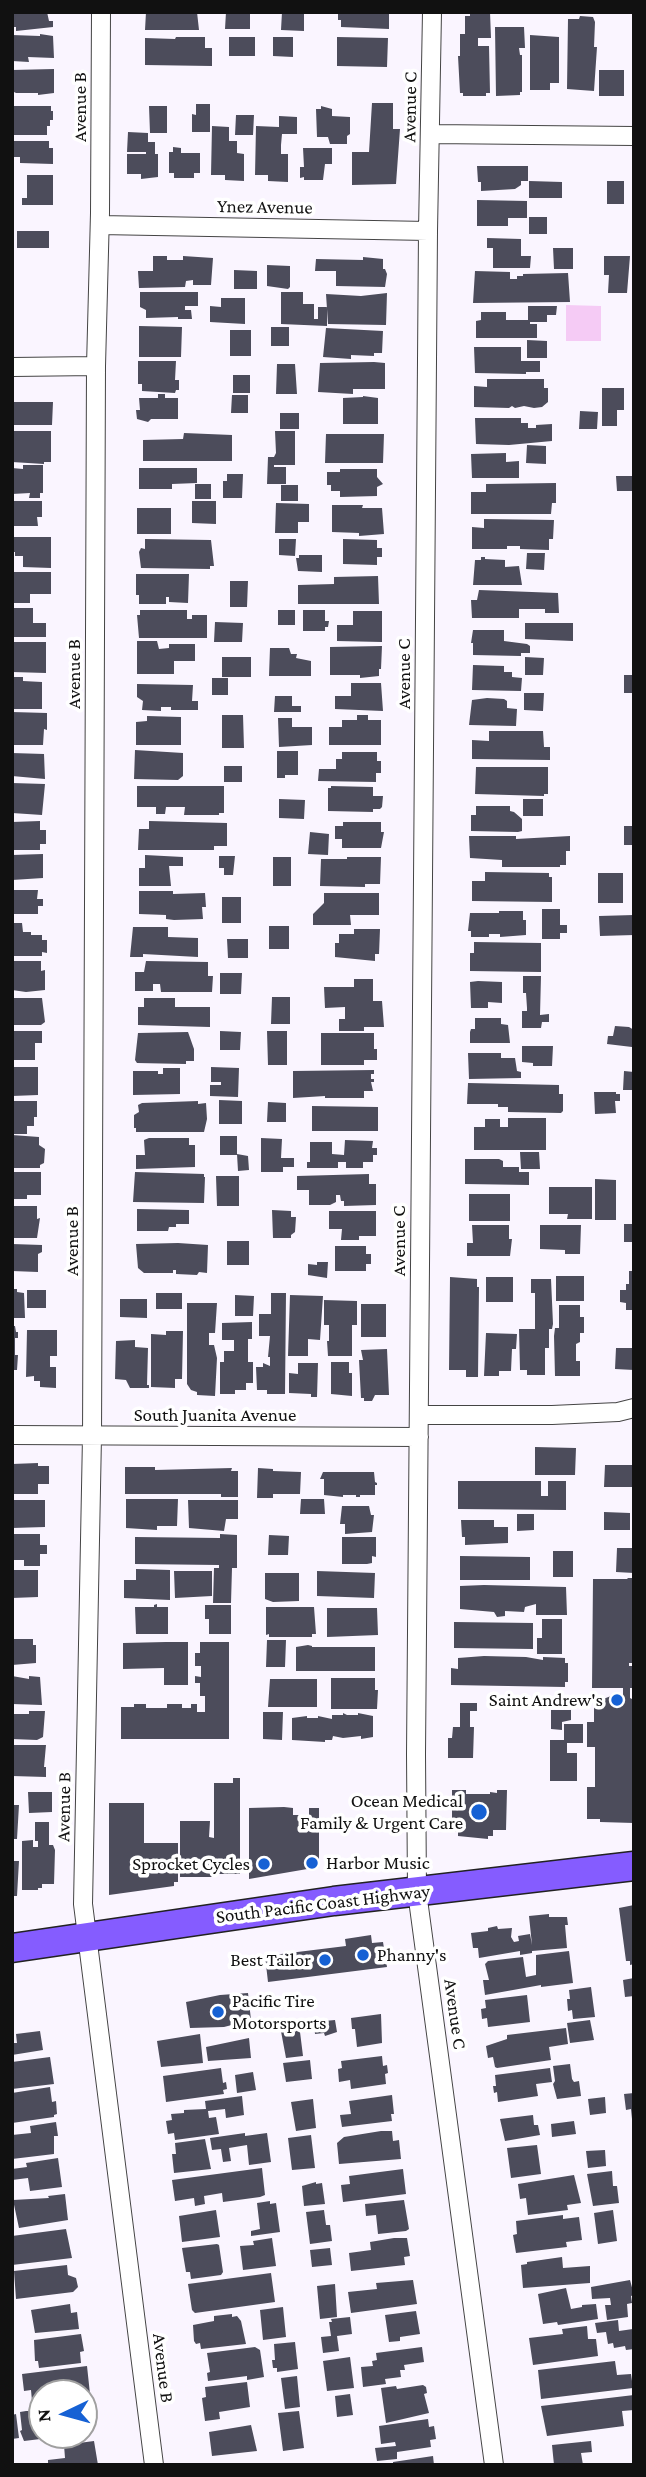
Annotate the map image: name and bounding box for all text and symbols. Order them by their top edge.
street label: Avenue C [398,71,422,143]
street label: Avenue B [69,72,91,142]
street label: Ynez Avenue [217,195,313,219]
street label: Avenue B [63,639,85,709]
street label: Avenue C [393,639,415,709]
street label: Avenue B [61,1206,83,1276]
street label: Avenue C [388,1206,410,1276]
street label: South Juanita Avenue [134,1404,296,1426]
place label: Saint Andrew's [489,1689,603,1711]
marker: Saint Andrew's [609,1692,625,1708]
street label: Avenue B [52,1772,76,1842]
place label: Ocean Medical Family & Urgent Care [300,1790,463,1834]
marker: Ocean Medical Family & Urgent Care [469,1802,489,1822]
place label: Harbor Music [326,1852,430,1874]
place label: Sprocket Cycles [132,1853,250,1875]
marker: Harbor Music [304,1855,320,1871]
marker: Sprocket Cycles [256,1856,272,1872]
street label: South Pacific Coast Highway [215,1880,431,1928]
place label: Phanny's [377,1944,446,1966]
marker: Phanny's [355,1947,371,1963]
place label: Best Tailor [230,1949,311,1971]
marker: Best Tailor [317,1952,333,1968]
street label: Avenue C [439,1977,471,2051]
place label: Pacific Tire Motorsports [232,1990,327,2034]
marker: Pacific Tire Motorsports [210,2004,226,2020]
street label: Avenue B [147,2332,179,2404]
north arrow [28,2379,98,2449]
text: N [33,2408,55,2423]

